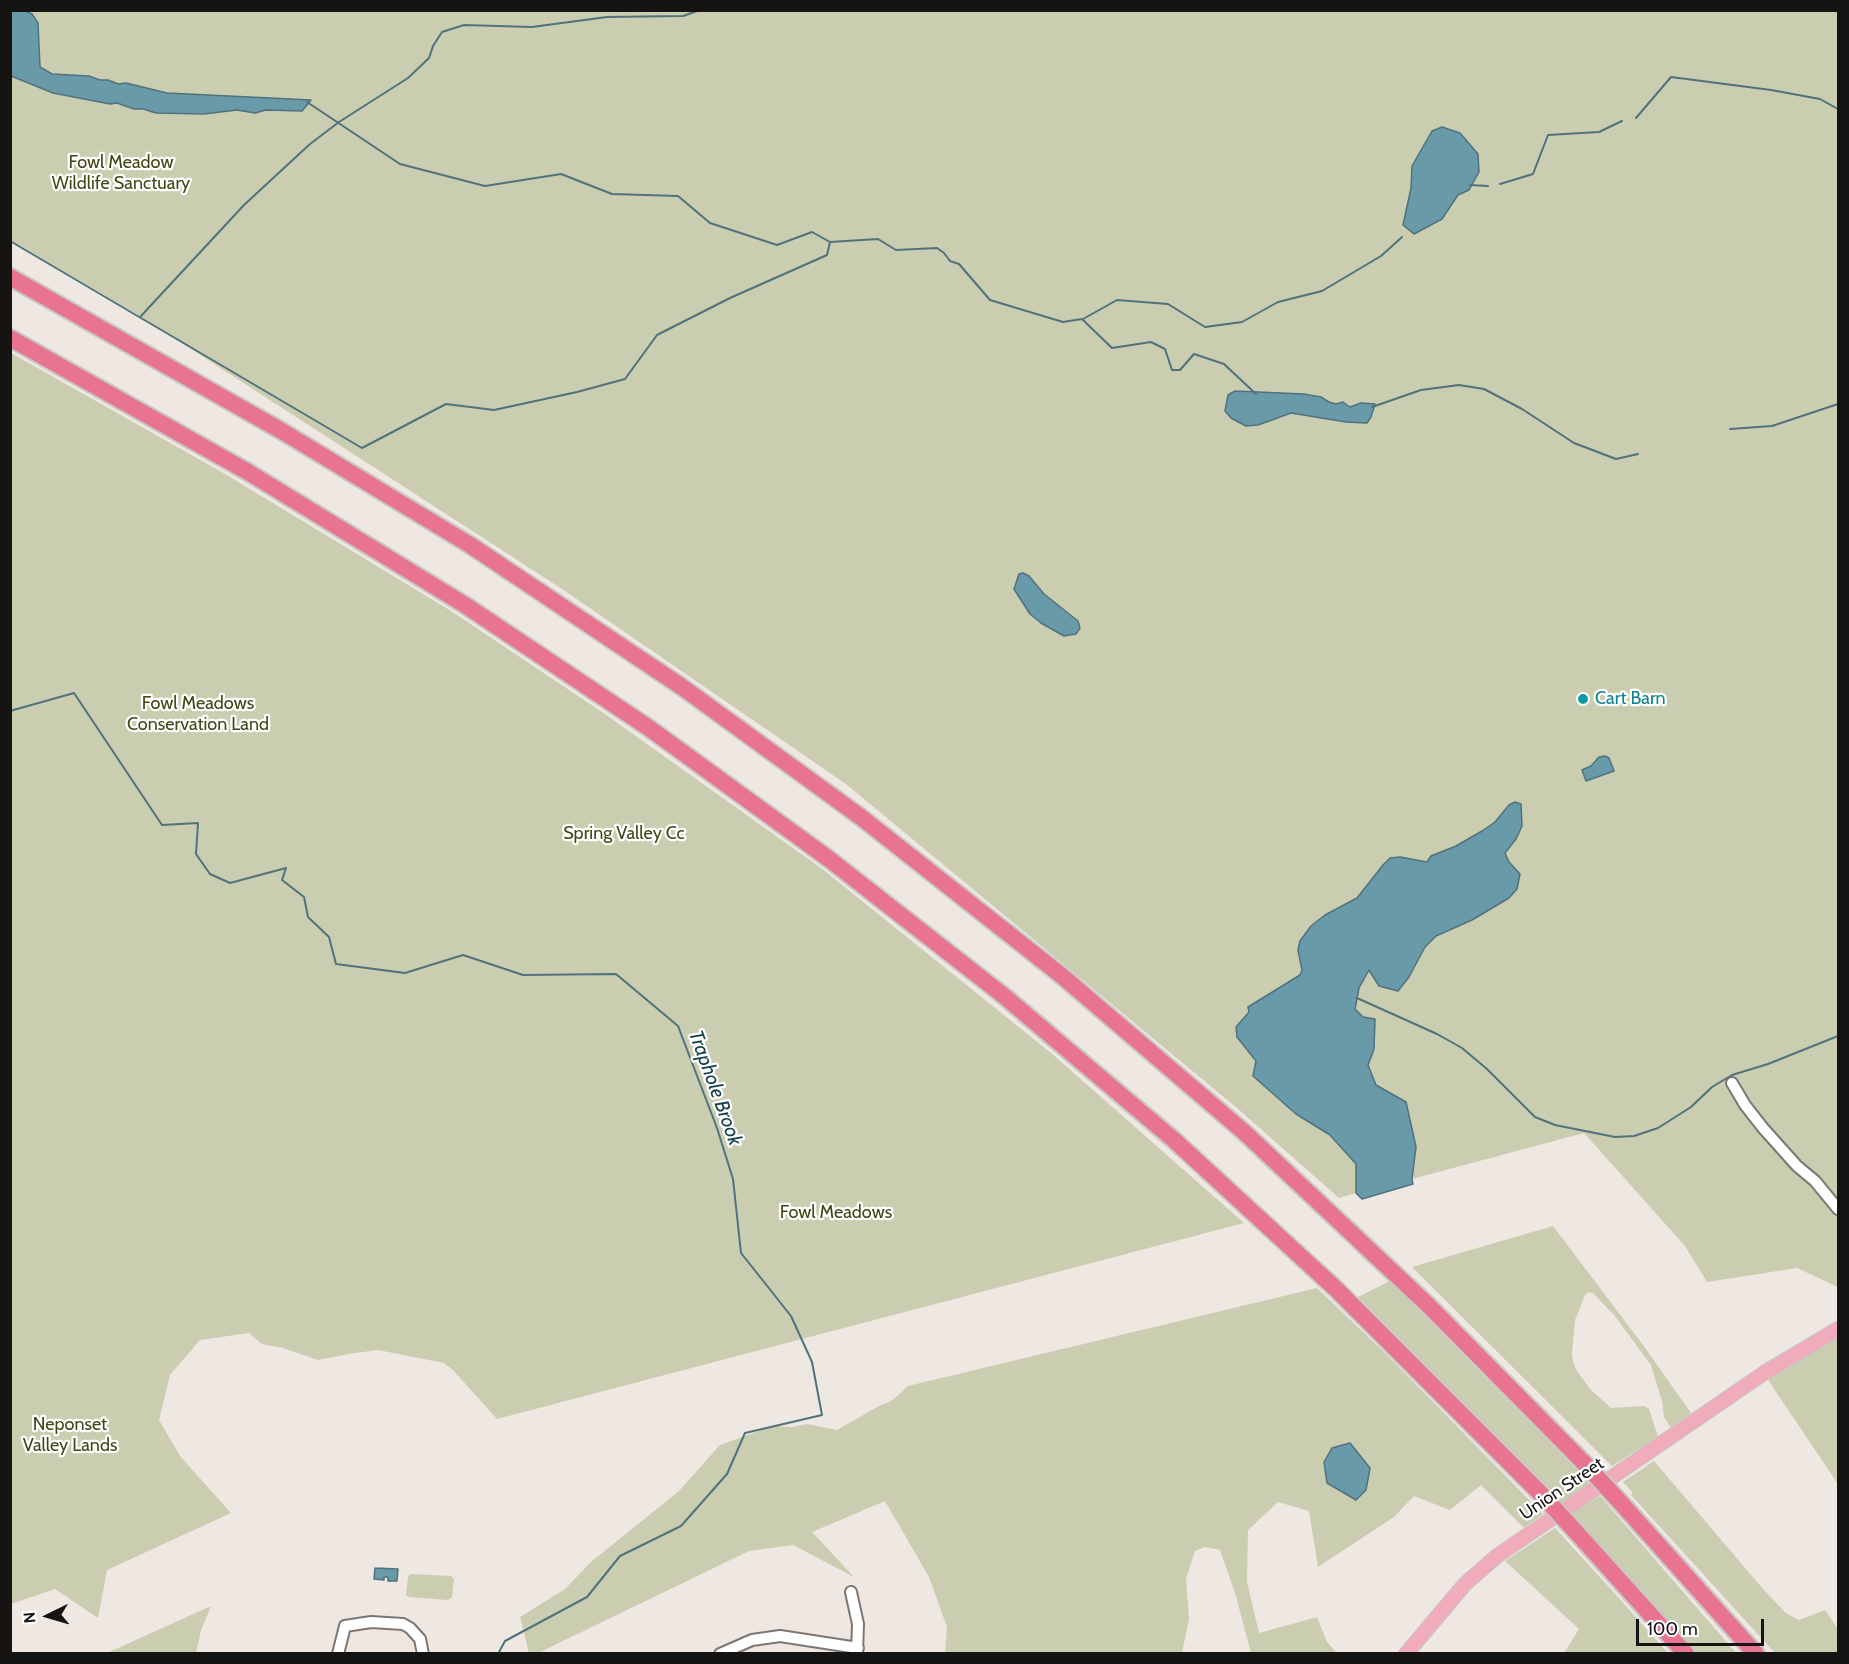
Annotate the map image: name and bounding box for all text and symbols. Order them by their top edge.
park label: Fowl Meadow Wildlife Sanctuary [52,152,190,195]
place label: Cart Barn [1595,688,1666,710]
marker: Cart Barn [1576,692,1590,706]
park label: Fowl Meadows Conservation Land [127,693,269,736]
park label: Spring Valley Cc [563,823,685,845]
water label: Traphole Brook [683,1027,747,1149]
park label: Fowl Meadows [780,1202,892,1224]
park label: Neponset Valley Lands [23,1414,117,1456]
street label: Union Street [1516,1453,1608,1525]
north arrow [18,1586,78,1646]
scale bar [1639,1607,1766,1645]
text: N [20,1611,40,1624]
text: 100 m [1647,1618,1698,1640]

